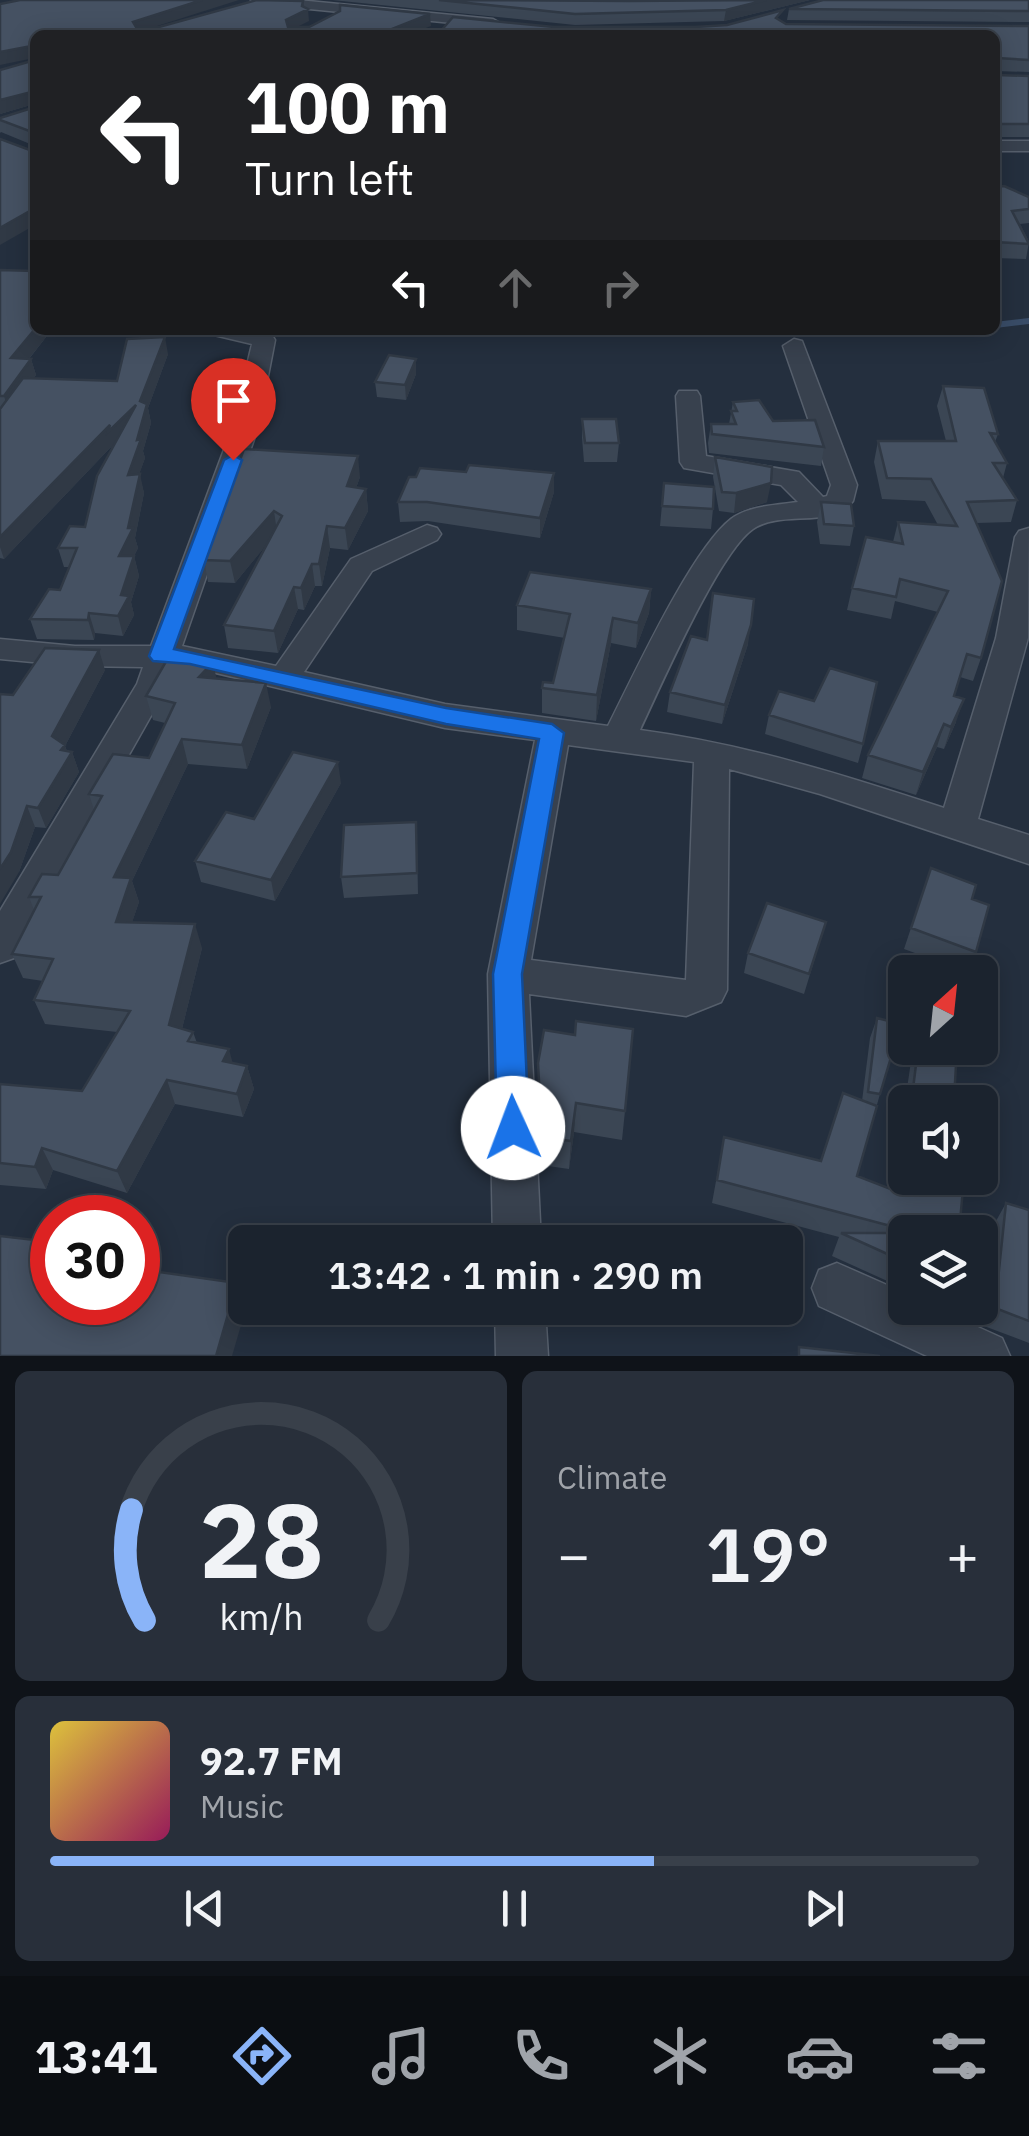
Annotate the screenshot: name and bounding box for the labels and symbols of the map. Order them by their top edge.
pin [191,358,276,461]
north arrow [888,955,998,1065]
position arrow [461,1076,565,1180]
speed limit sign: 30 [30,1195,160,1325]

